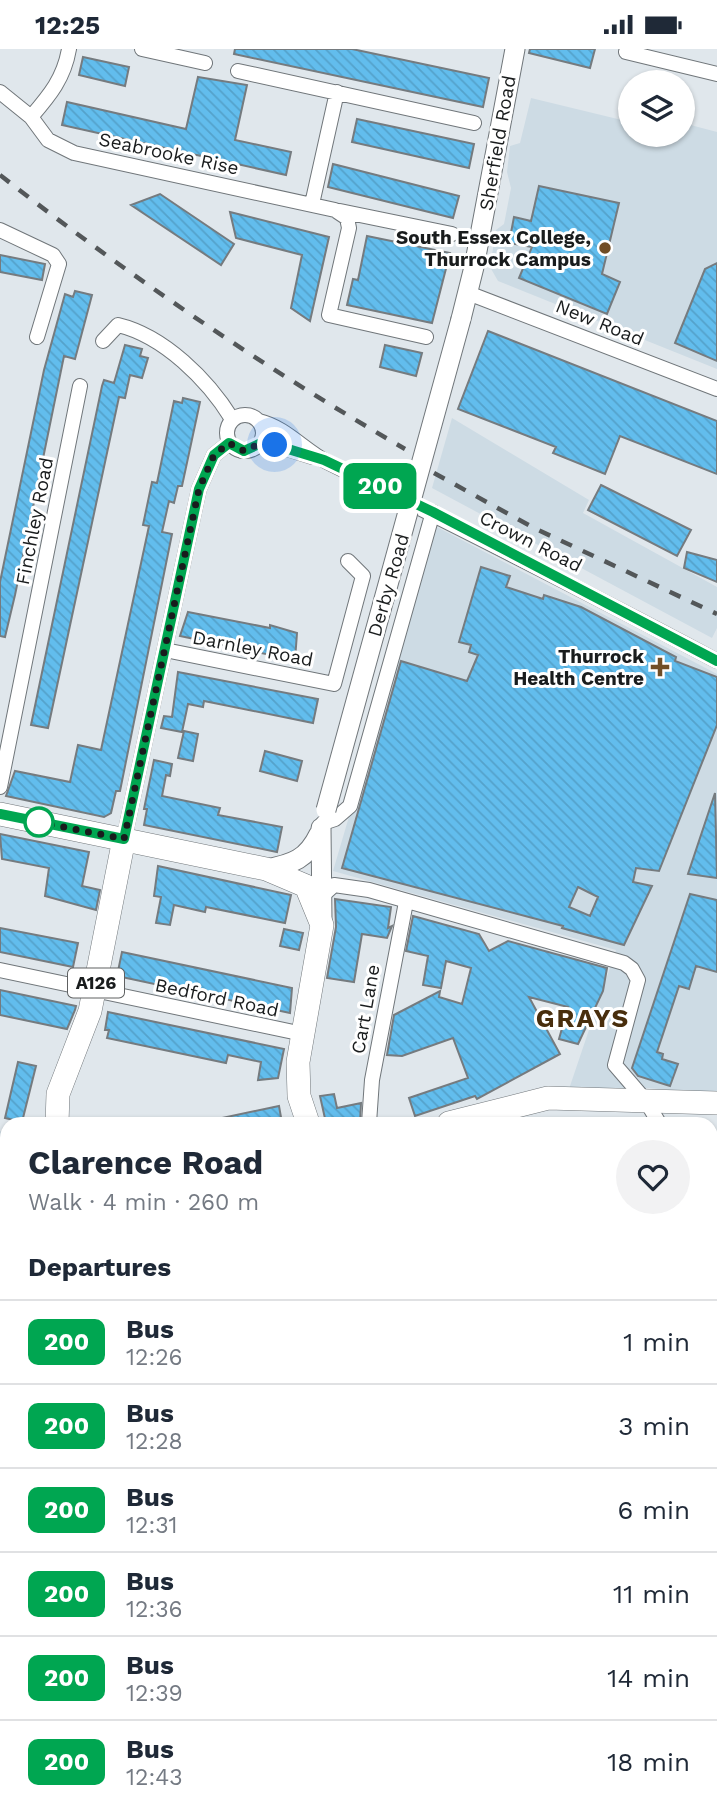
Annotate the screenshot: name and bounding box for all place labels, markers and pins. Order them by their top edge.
place label: South Essex College, Thurrock Campus [396,226,591,271]
marker: South Essex College, Thurrock Campus [597,240,613,256]
place label: Thurrock Health Centre [513,645,644,690]
marker: Thurrock Health Centre [650,657,670,677]
unlabelled marker [24,807,54,837]

